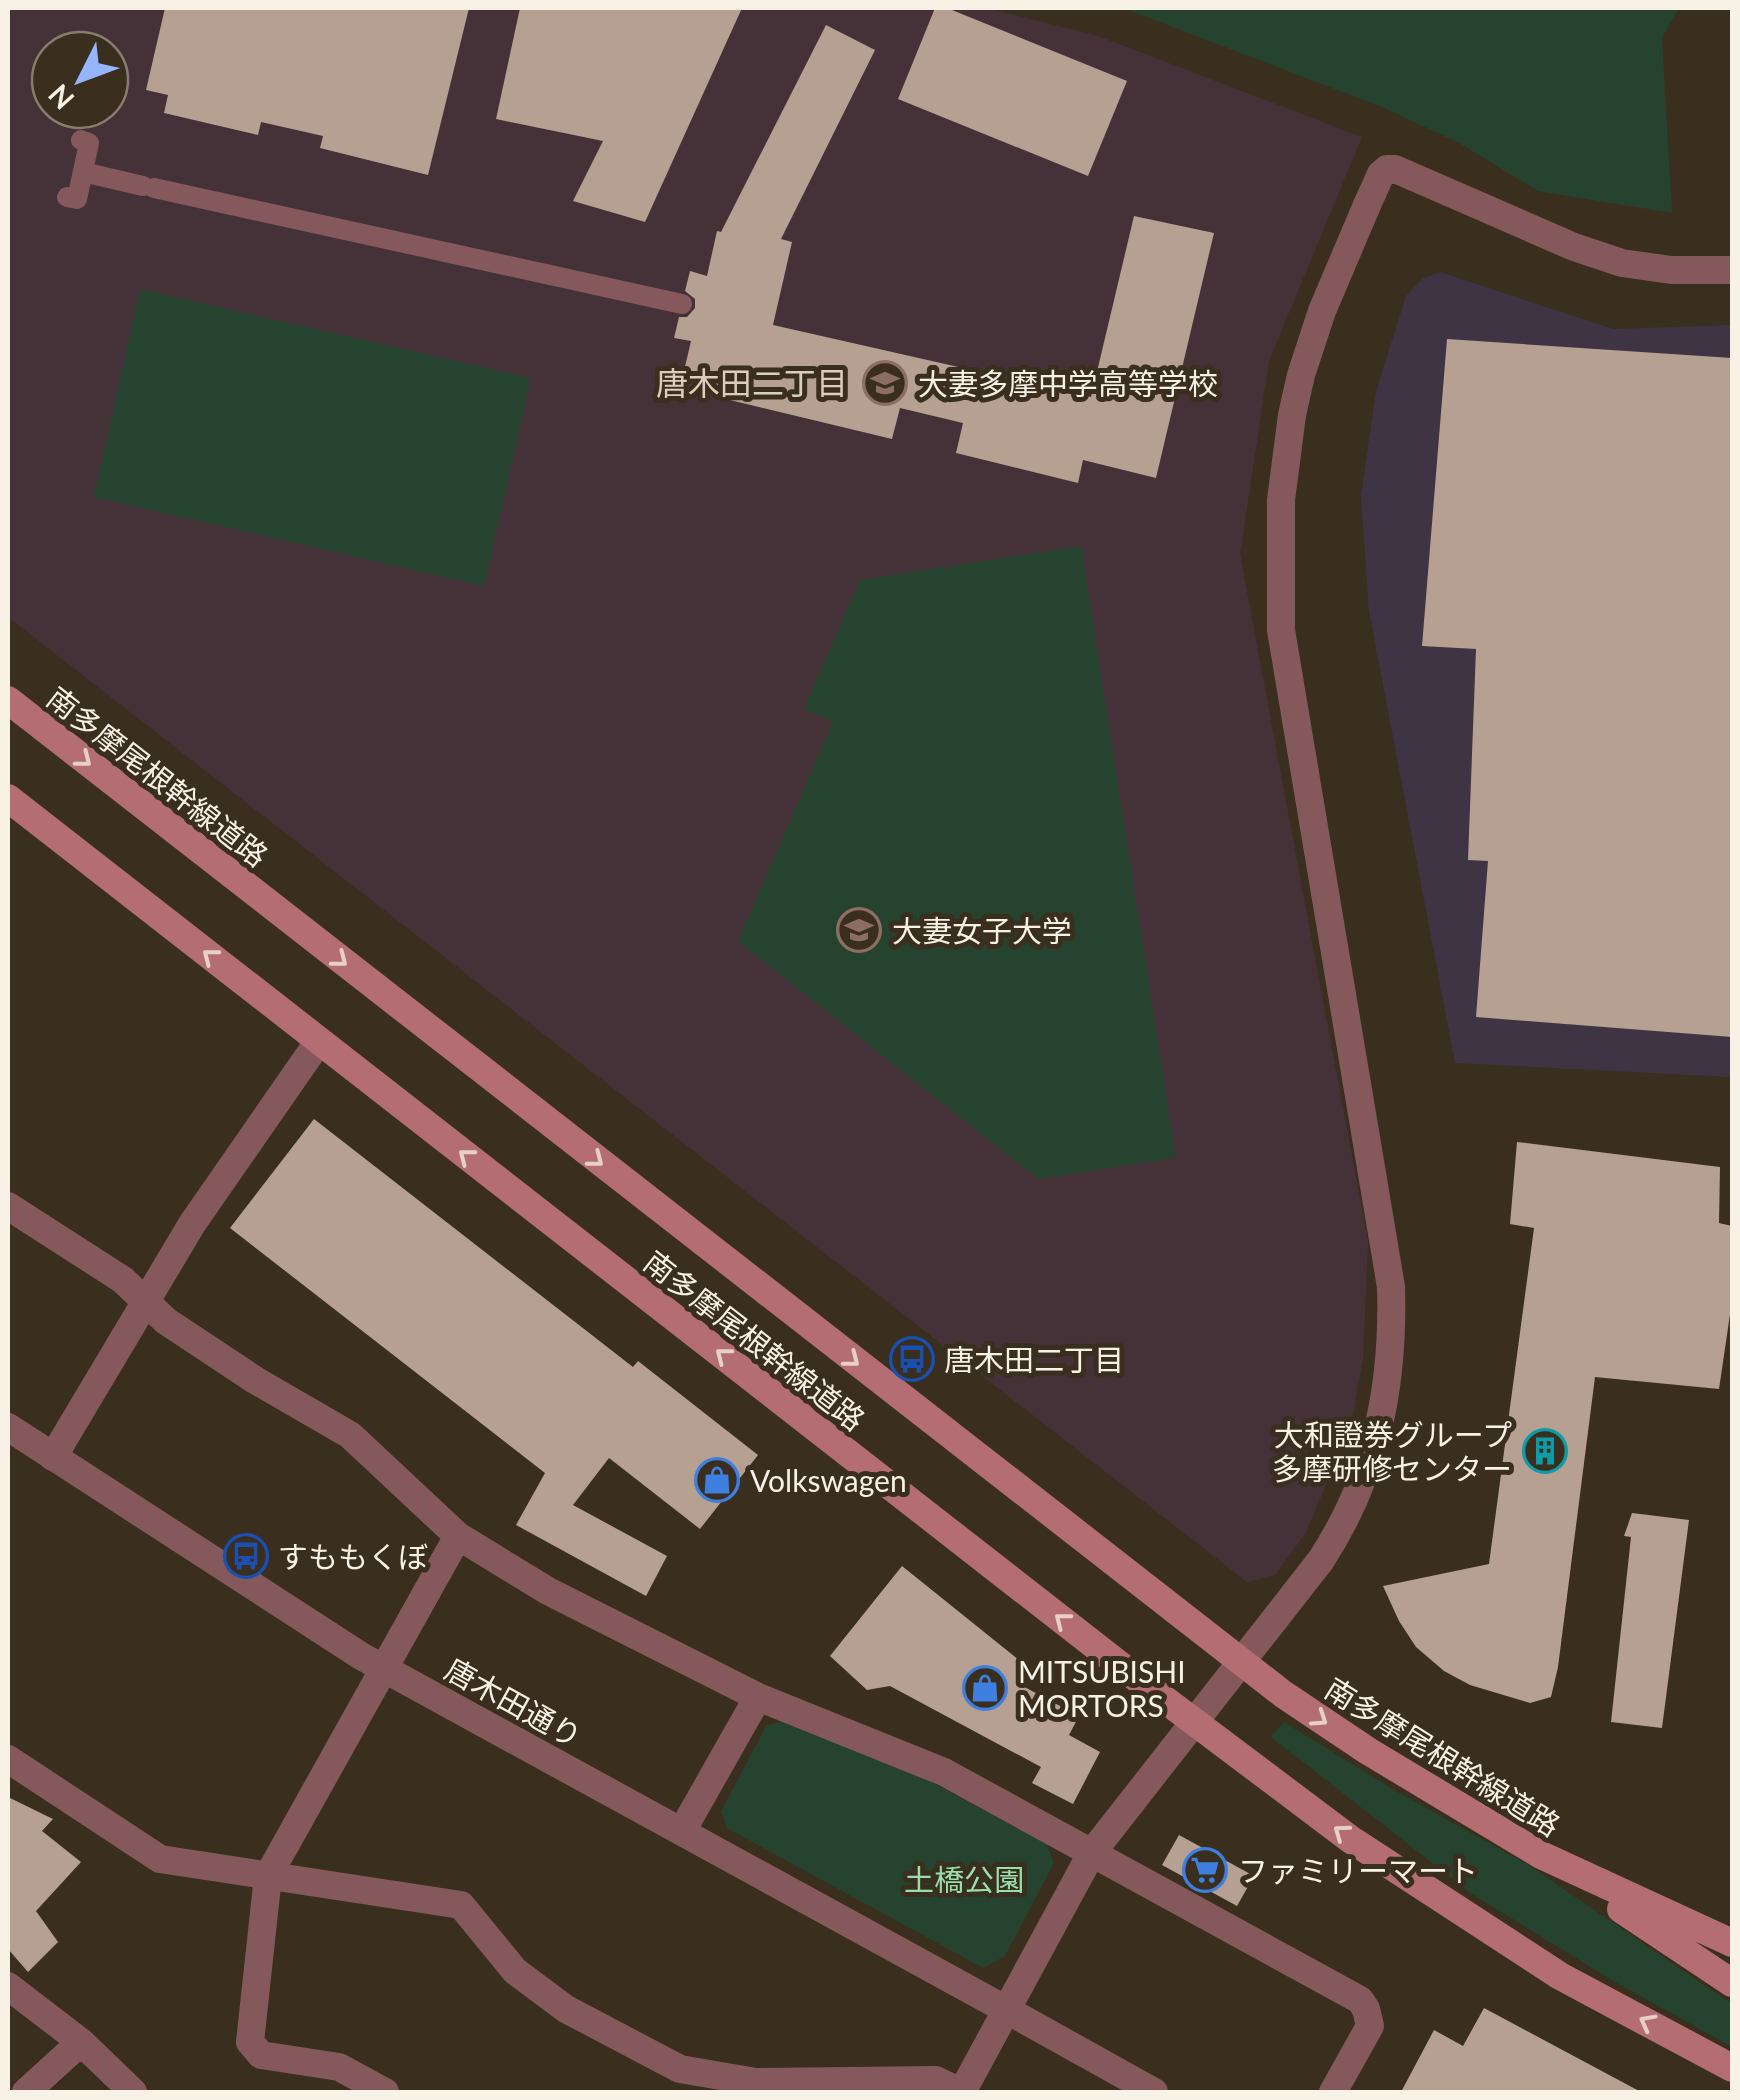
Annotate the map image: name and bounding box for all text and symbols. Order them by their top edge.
north arrow [30,30,130,130]
text: N [41,78,81,117]
school or university icon: 大妻多摩中学高等学校 [862,360,908,406]
district label: 唐木田二丁目 [656,363,848,402]
place label: 大妻多摩中学高等学校 [918,365,1218,401]
street label: 南多摩尾根幹線道路 [41,679,275,873]
one-way arrow [73,748,91,766]
school or university icon: 大妻女子大学 [836,907,882,953]
place label: 大妻女子大学 [892,912,1072,948]
one-way arrow [329,948,347,966]
one-way arrow [203,950,221,968]
one-way arrow [585,1148,603,1166]
one-way arrow [459,1150,477,1167]
street label: 南多摩尾根幹線道路 [638,1243,872,1437]
bus stop icon: 唐木田二丁目 [889,1336,935,1382]
place label: 唐木田二丁目 [944,1341,1124,1377]
one-way arrow [841,1349,859,1366]
one-way arrow [716,1350,734,1367]
place label: 大和證券グループ 多摩研修センター [1272,1416,1512,1486]
building icon: 大和證券グループ 多摩研修センター [1522,1428,1568,1474]
shop icon: Volkswagen [694,1457,740,1503]
place label: Volkswagen [750,1462,907,1498]
bus stop icon: すももくぼ [223,1533,269,1579]
place label: すももくぼ [278,1538,428,1574]
one-way arrow [1055,1614,1073,1631]
street label: 唐木田通り [440,1650,588,1754]
place label: MITSUBISHI MORTORS [1018,1653,1186,1723]
shop icon: MITSUBISHI MORTORS [962,1665,1008,1711]
street label: 南多摩尾根幹線道路 [1319,1669,1567,1843]
one-way arrow [1308,1707,1327,1725]
one-way arrow [1334,1827,1352,1844]
supermarket icon: ファミリーマート [1182,1847,1228,1893]
place label: ファミリーマート [1238,1852,1478,1888]
park label: 土橋公園 [904,1861,1024,1897]
one-way arrow [1639,2015,1657,2034]

